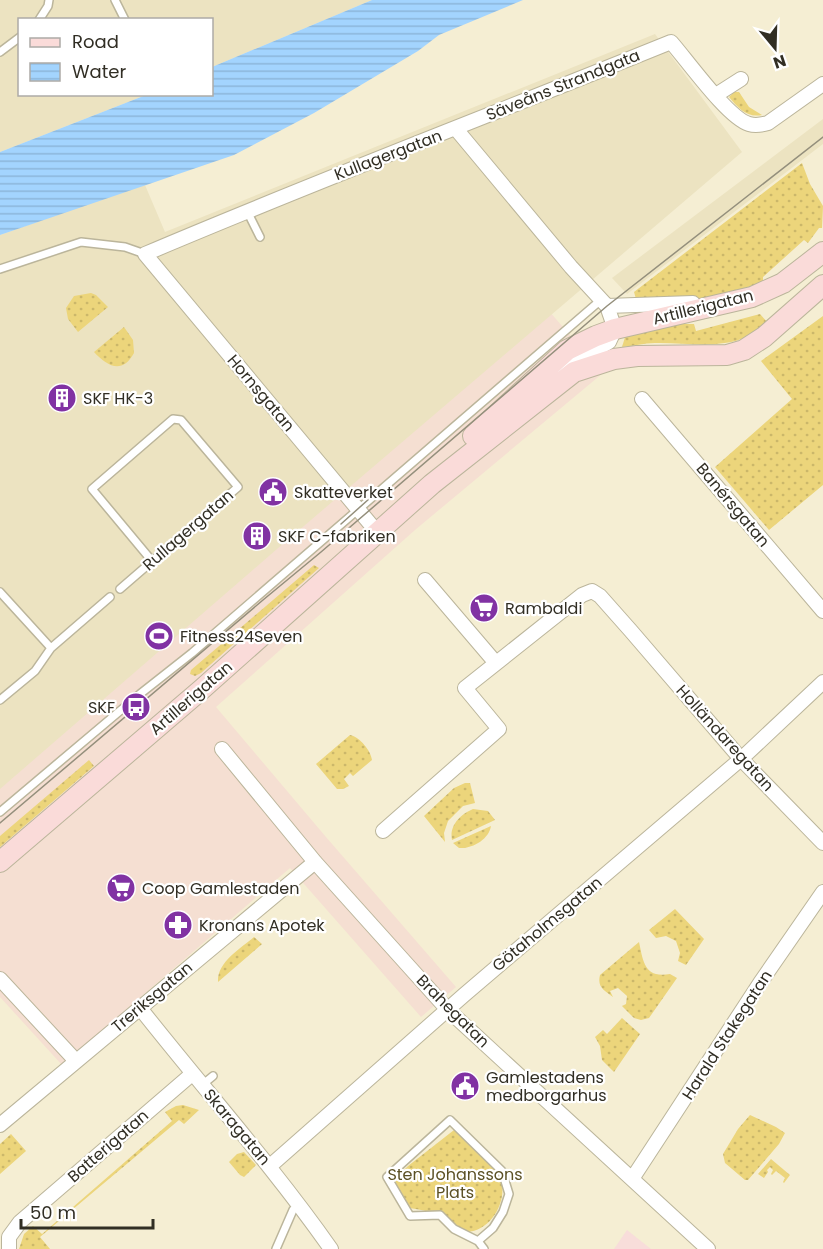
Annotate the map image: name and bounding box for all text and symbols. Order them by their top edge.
legend [18,18,213,96]
north arrow [745,18,805,78]
text: Road [72,29,119,54]
street label: Säveåns Strandgata [483,44,643,126]
text: N [770,49,789,75]
text: Water [72,59,126,84]
street label: Kullagergatan [331,124,445,186]
street label: Artillerigatan [650,283,756,331]
street label: Hornsgatan [222,349,300,437]
building icon: SKF HK-3 [46,382,78,414]
place label: SKF HK-3 [83,387,153,410]
street label: Banérsgatan [691,458,775,552]
public building icon: Skatteverket [257,476,289,508]
place label: Skatteverket [294,481,393,504]
street label: Rullagergatan [137,484,239,576]
building icon: SKF C-fabriken [241,520,273,552]
place label: SKF C-fabriken [278,525,396,548]
supermarket icon: Rambaldi [468,592,500,624]
place label: Rambaldi [505,597,582,620]
sports icon: Fitness24Seven [143,620,175,652]
place label: Fitness24Seven [180,625,302,648]
street label: Artillerigatan [145,656,237,740]
street label: Holländaregatan [671,680,779,796]
bus stop icon: SKF [120,691,152,723]
place label: SKF [88,696,115,719]
street label: Götaholmsgatan [487,871,607,977]
supermarket icon: Coop Gamlestaden [105,872,137,904]
place label: Coop Gamlestaden [142,877,300,900]
pharmacy icon: Kronans Apotek [162,909,194,941]
place label: Kronans Apotek [199,914,325,937]
street label: Treriksgatan [106,956,198,1038]
street label: Harald Stakegatan [676,966,778,1104]
street label: Brahegatan [411,969,495,1053]
place label: Gamlestadens medborgarhus [486,1066,607,1107]
public building icon: Gamlestadens medborgarhus [449,1070,481,1102]
street label: Skaragatan [198,1084,276,1170]
street label: Batterigatan [62,1104,154,1188]
park label: Sten Johanssons Plats [387,1163,523,1204]
scale bar [21,1192,153,1230]
text: 50 m [30,1200,76,1225]

